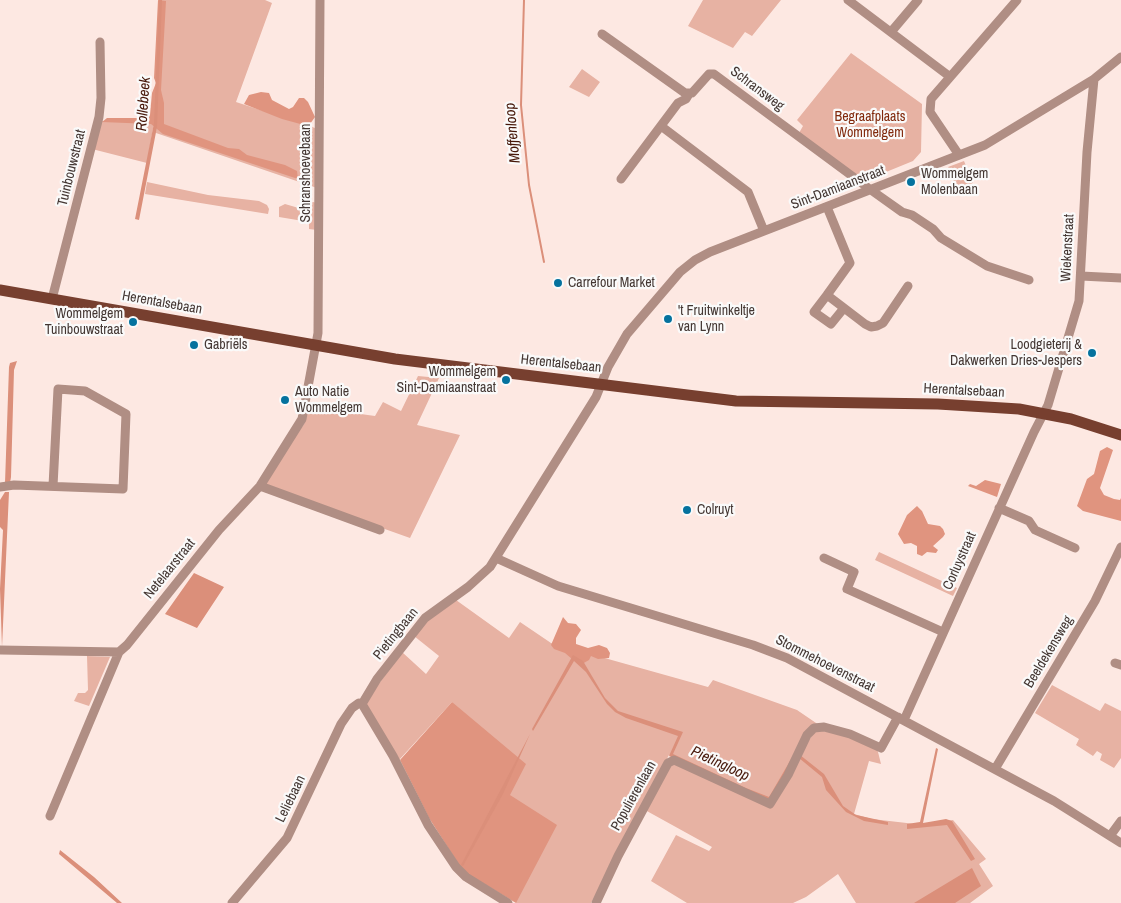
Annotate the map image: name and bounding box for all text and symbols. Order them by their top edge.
street label: Schransweg [727,63,787,115]
water label: Rollebeek [133,76,155,132]
water label: Moffenloop [501,102,525,164]
park label: Begraafplaats Wommelgem [835,109,905,142]
street label: Schranshoevebaan [298,124,314,222]
street label: Tuinbouwstraat [54,128,90,208]
street label: Sint-Damiaanstraat [789,162,887,214]
place label: Wommelgem Molenbaan [921,166,988,198]
marker: Wommelgem Molenbaan [905,176,917,188]
street label: Wiekenstraat [1058,214,1078,282]
place label: Carrefour Market [568,275,655,291]
marker: Carrefour Market [552,277,564,289]
street label: Herentalsebaan [121,288,203,318]
place label: 't Fruitwinkeltje van Lynn [678,303,755,336]
place label: Wommelgem Tuinbouwstraat [45,306,123,338]
marker: 't Fruitwinkeltje van Lynn [662,313,674,325]
marker: Wommelgem Tuinbouwstraat [127,316,139,328]
place label: Gabriëls [204,337,247,353]
place label: Loodgieterij & Dakwerken Dries-Jespers [950,337,1082,370]
marker: Gabriëls [188,339,200,351]
marker: Loodgieterij & Dakwerken Dries-Jespers [1086,347,1098,359]
street label: Herentalsebaan [520,351,602,377]
place label: Wommelgem Sint-Damiaanstraat [396,364,496,397]
marker: Wommelgem Sint-Damiaanstraat [500,374,512,386]
street label: Herentalsebaan [923,380,1005,402]
place label: Auto Natie Wommelgem [295,384,362,417]
marker: Auto Natie Wommelgem [279,394,291,406]
place label: Colruyt [697,502,733,518]
marker: Colruyt [681,504,693,516]
street label: Corluystraat [940,529,980,593]
street label: Netelaarstraat [141,536,199,602]
street label: Pietingbaan [370,605,422,663]
street label: Beeldekensweg [1021,613,1077,691]
street label: Stommehoevenstraat [773,632,877,696]
water label: Pietingloop [688,743,752,785]
street label: Populierenlaan [608,758,660,834]
street label: Leliebaan [272,773,310,825]

